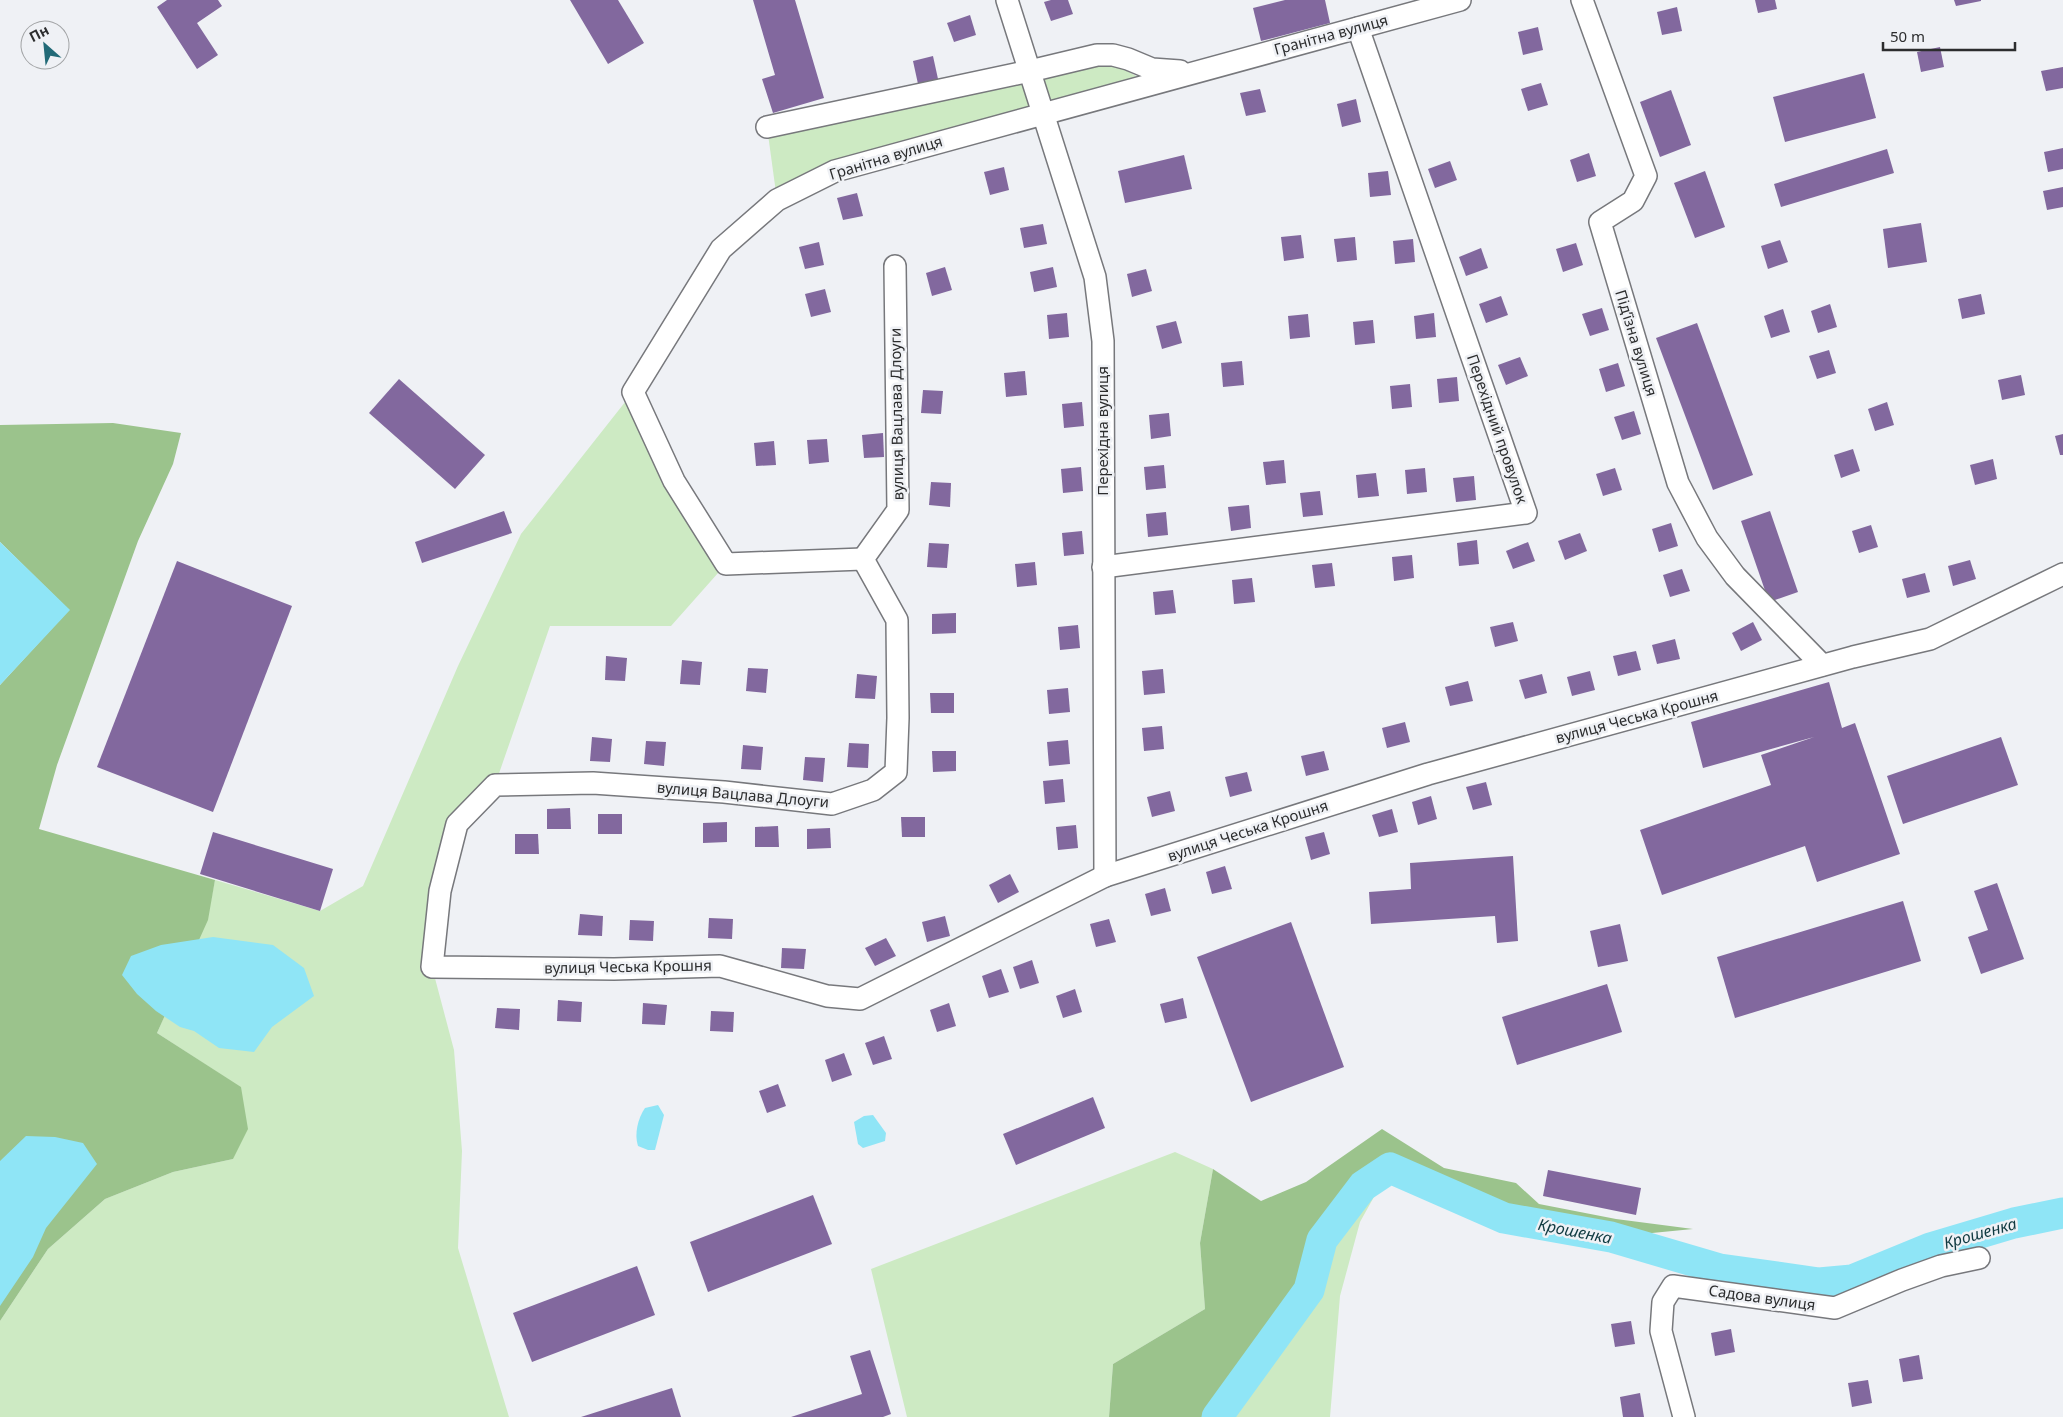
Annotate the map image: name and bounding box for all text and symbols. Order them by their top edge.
street label: Гранітна вулиця [1271,9,1390,59]
north arrow [20,20,70,70]
text: Пн [26,20,52,46]
scale bar [1883,20,2016,52]
text: 50 m [1890,26,1925,46]
street label: Гранітна вулиця [827,130,945,184]
street label: Підʼїзна вулиця [1611,287,1663,398]
street label: вулиця Вацлава Длоуги [884,327,908,501]
street label: Перехідний провулок [1463,351,1533,506]
street label: Перехідна вулиця [1092,366,1112,496]
street label: вулиця Чеська Крошня [1553,685,1720,747]
street label: вулиця Вацлава Длоуги [656,777,830,811]
street label: вулиця Чеська Крошня [1165,795,1330,865]
street label: вулиця Чеська Крошня [544,955,712,977]
water label: Крошенка [1941,1212,2019,1254]
water label: Крошенка [1536,1213,1614,1249]
street label: Садова вулиця [1707,1280,1817,1314]

